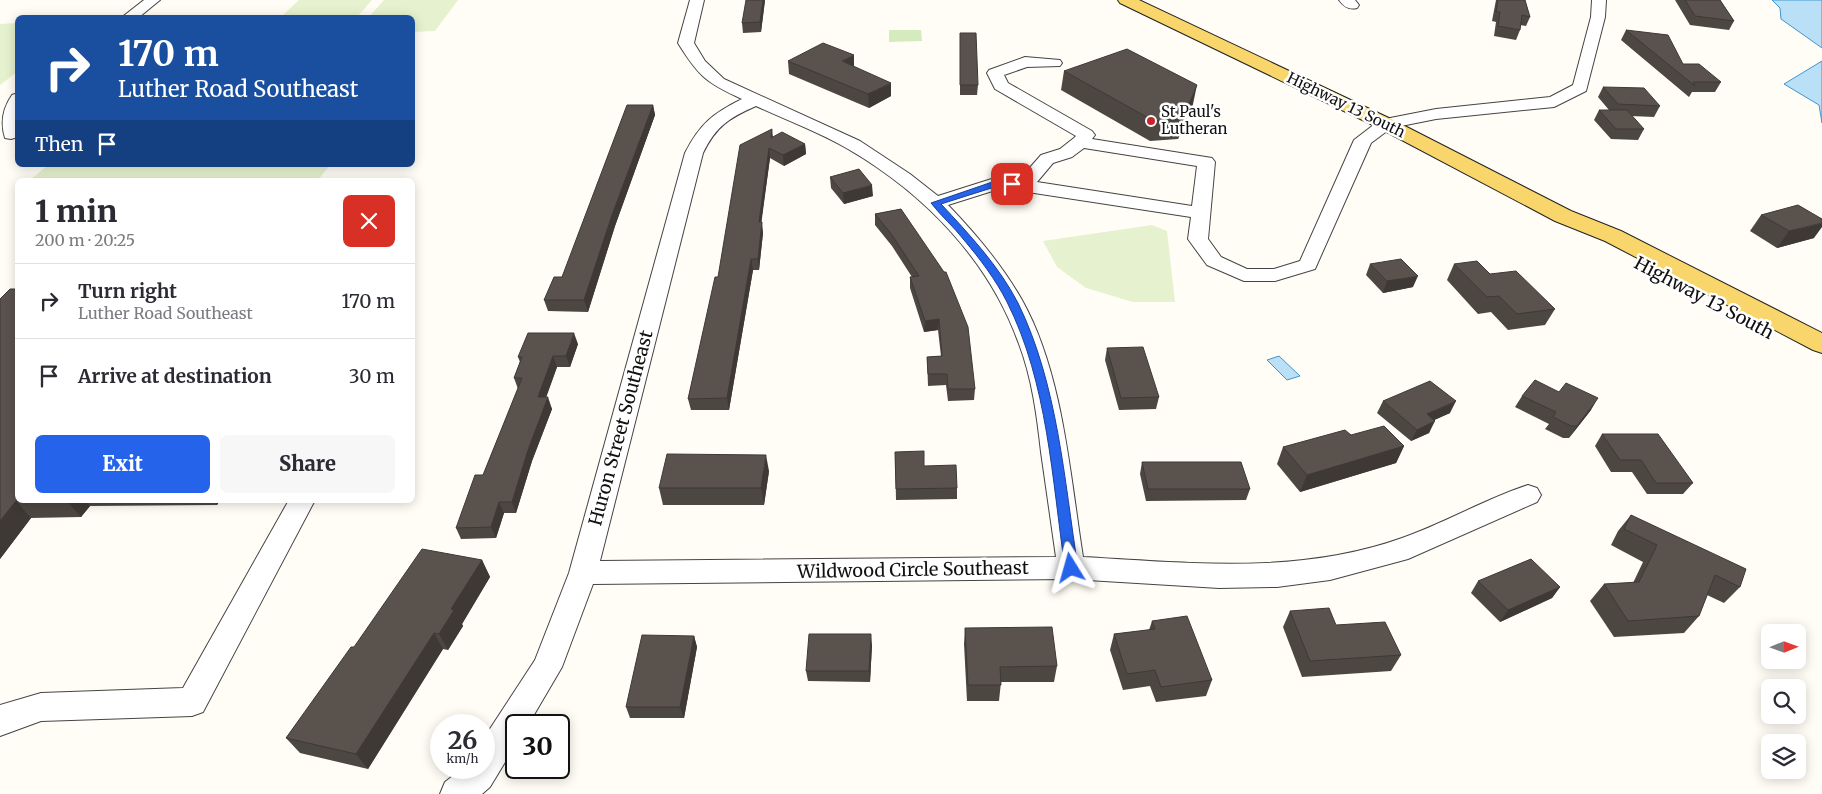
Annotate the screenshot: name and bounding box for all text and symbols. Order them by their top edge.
text: 170 m [118,32,219,76]
icon: right [35,35,100,100]
street label: Highway 13 South [1284,68,1408,141]
text: Luther Road Southeast [118,75,358,103]
place label: St Paul's Lutheran [1161,102,1227,138]
marker: St Paul's Lutheran [1145,115,1157,127]
icon: arrive [93,130,121,158]
text: Then [35,132,83,156]
pin [991,163,1033,205]
icon: arrive [998,170,1026,198]
text: 1 min [35,192,117,230]
button: close [343,195,395,247]
text: 200 m · 20:25 [35,230,135,250]
street label: Highway 13 South [1630,251,1778,344]
text: Turn right [78,279,177,303]
icon: right [35,287,63,315]
text: 170 m [342,289,395,313]
text: Luther Road Southeast [78,303,253,323]
street label: Huron Street Southeast [583,328,658,528]
icon: arrive [35,362,63,390]
text: Arrive at destination [78,364,272,388]
text: 30 m [349,364,395,388]
button: Exit [35,435,210,493]
button: Share [220,435,395,493]
position arrow [1044,541,1096,593]
street label: Wildwood Circle Southeast [796,556,1029,583]
north arrow [1761,624,1806,669]
map controls [1761,624,1806,779]
button: search [1761,679,1806,724]
speed limit sign: 30 [505,714,570,779]
text: 26 [448,724,477,756]
button: layers [1761,734,1806,779]
text: km/h [447,751,478,766]

